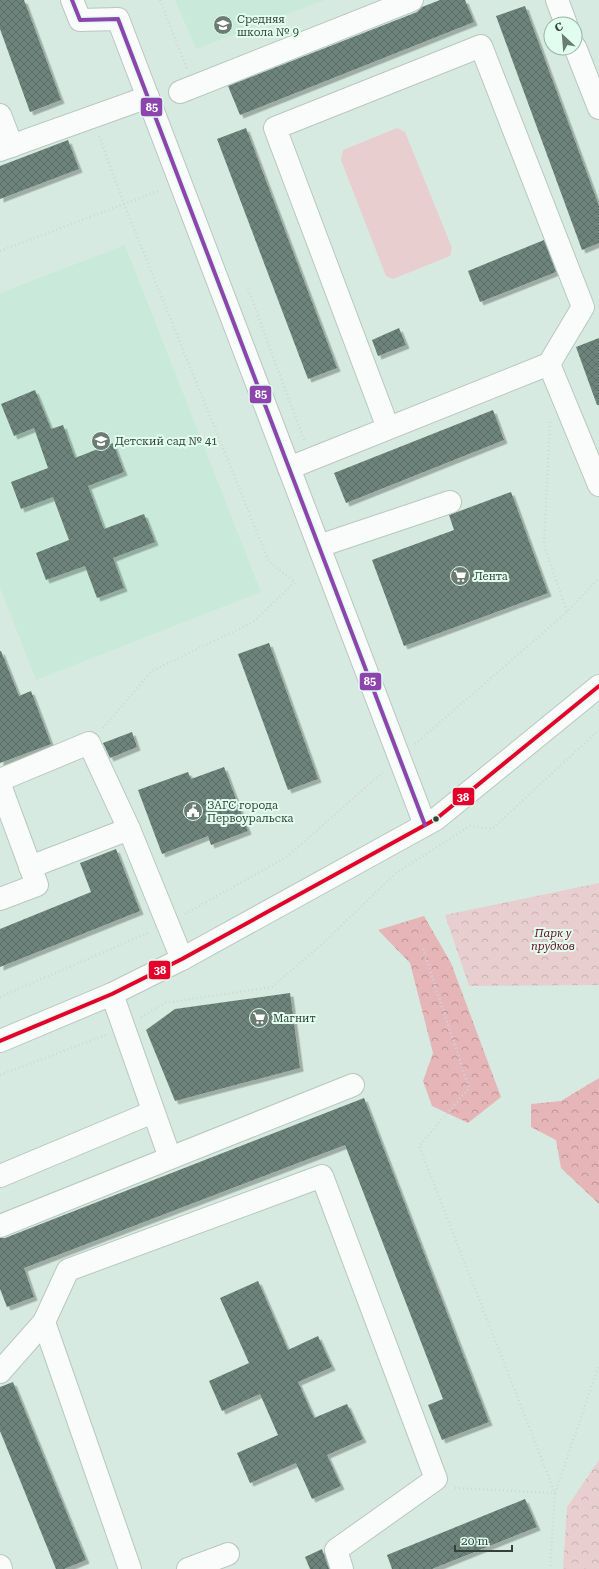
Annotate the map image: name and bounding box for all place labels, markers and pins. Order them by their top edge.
place label: Средняя школа № 9 [237,13,299,39]
school or university icon: Средняя школа № 9 [212,14,234,36]
school or university icon: Детский сад № 41 [90,430,112,452]
place label: Детский сад № 41 [115,435,217,448]
supermarket icon: Лента [449,565,471,587]
place label: Лента [474,570,508,583]
place label: ЗАГС города Первоуральска [207,799,294,825]
public building icon: ЗАГС города Первоуральска [182,800,204,822]
unlabelled marker [431,814,441,824]
supermarket icon: Магнит [248,1007,270,1029]
place label: Магнит [273,1012,316,1025]

